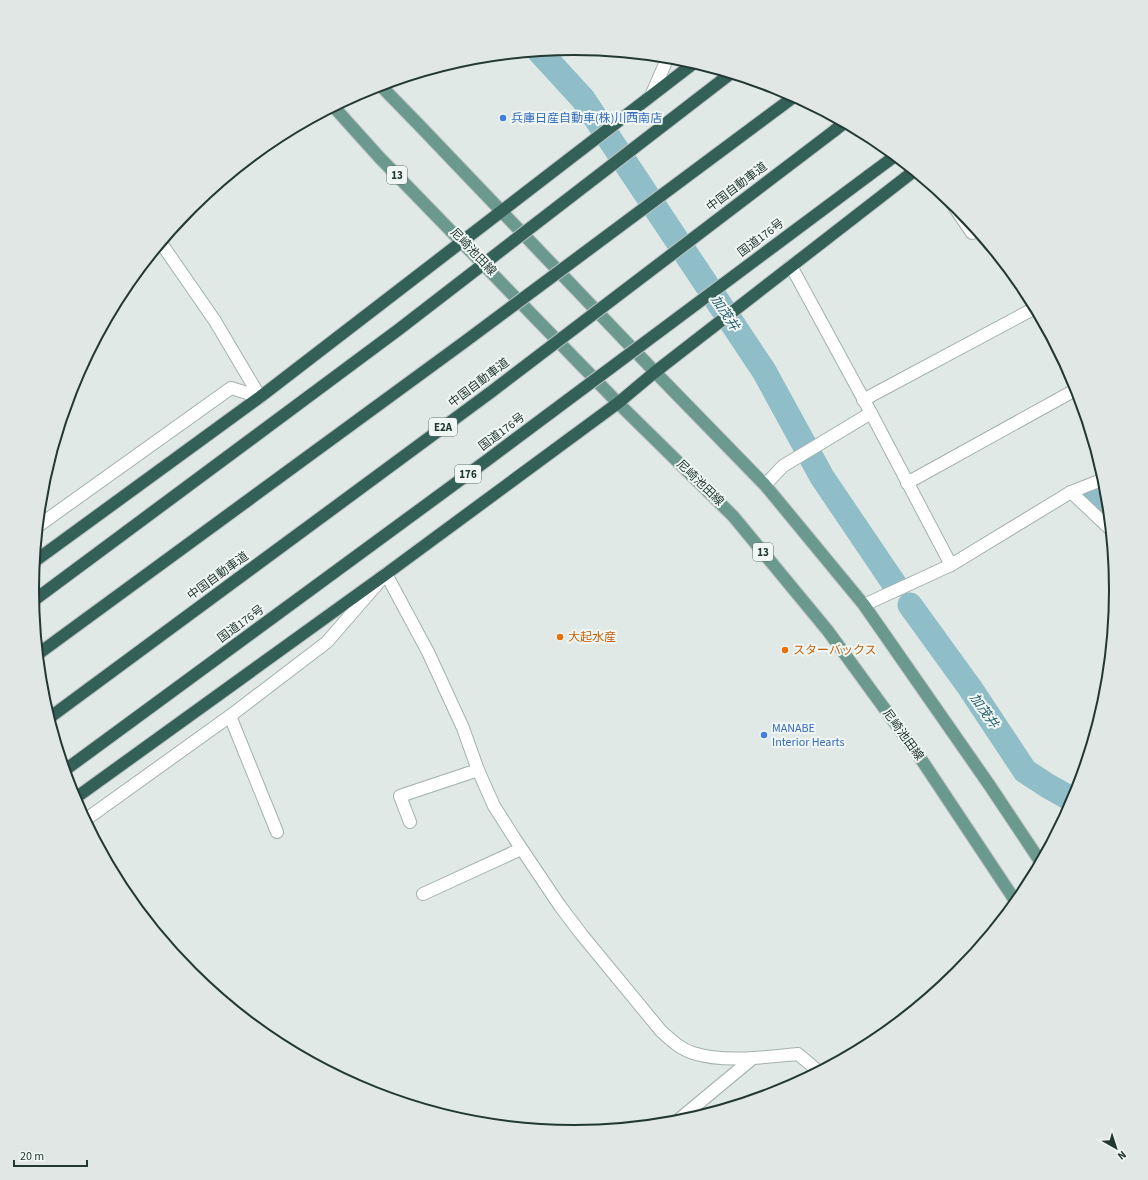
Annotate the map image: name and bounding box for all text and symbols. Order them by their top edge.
place label: 兵庫日産自動車(株)川西南店 [511,110,662,127]
marker: 兵庫日産自動車(株)川西南店 [498,113,508,123]
street label: 中国自動車道 [703,159,771,215]
road number: 13 [387,166,407,184]
street label: 国道176号 [734,215,788,261]
street label: 尼崎池田線 [446,225,500,279]
water label: 加茂井 [707,292,744,335]
street label: 中国自動車道 [445,355,513,411]
street label: 国道176号 [475,409,529,455]
road number: E2A [429,418,457,436]
street label: 尼崎池田線 [673,456,727,510]
road number: 176 [455,465,481,483]
road number: 13 [753,543,773,561]
street label: 中国自動車道 [184,548,252,604]
street label: 国道176号 [214,601,268,647]
place label: 大起水産 [568,629,616,646]
marker: 大起水産 [555,632,565,642]
place label: スターバックス [793,642,877,659]
marker: スターバックス [780,645,790,655]
water label: 加茂井 [965,690,1003,733]
street label: 尼崎池田線 [878,706,928,764]
place label: MANABE Interior Hearts [772,720,845,751]
marker: MANABE Interior Hearts [759,730,769,740]
north arrow [1096,1128,1136,1168]
scale bar [14,1142,87,1168]
text: N [1114,1147,1130,1164]
text: 20 m [20,1148,44,1165]

